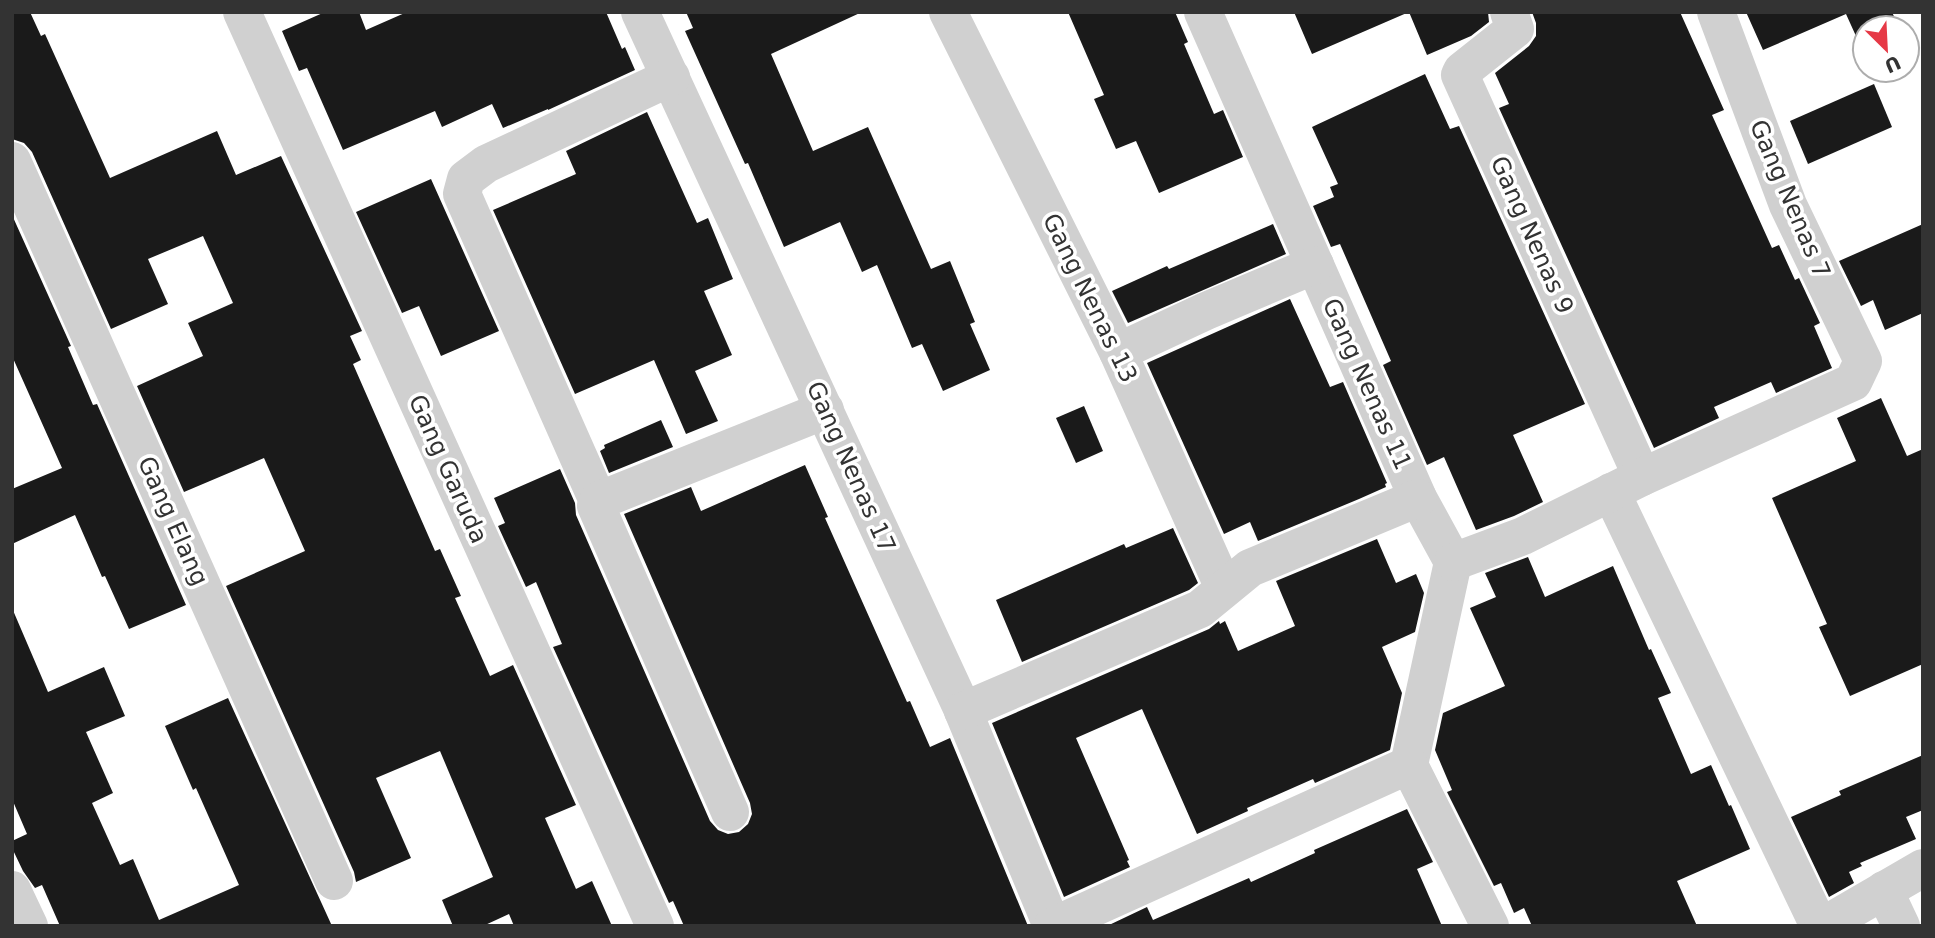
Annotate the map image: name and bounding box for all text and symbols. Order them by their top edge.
north arrow [1851,14,1921,84]
text: U [1881,51,1904,78]
street label: Gang Nenas 7 [1744,116,1836,282]
street label: Gang Nenas 9 [1485,152,1579,318]
street label: Gang Nenas 13 [1037,209,1143,387]
street label: Gang Nenas 11 [1317,294,1417,474]
street label: Gang Nenas 17 [801,377,901,557]
street label: Gang Garuda [403,390,493,548]
street label: Gang Elang [132,452,214,590]

